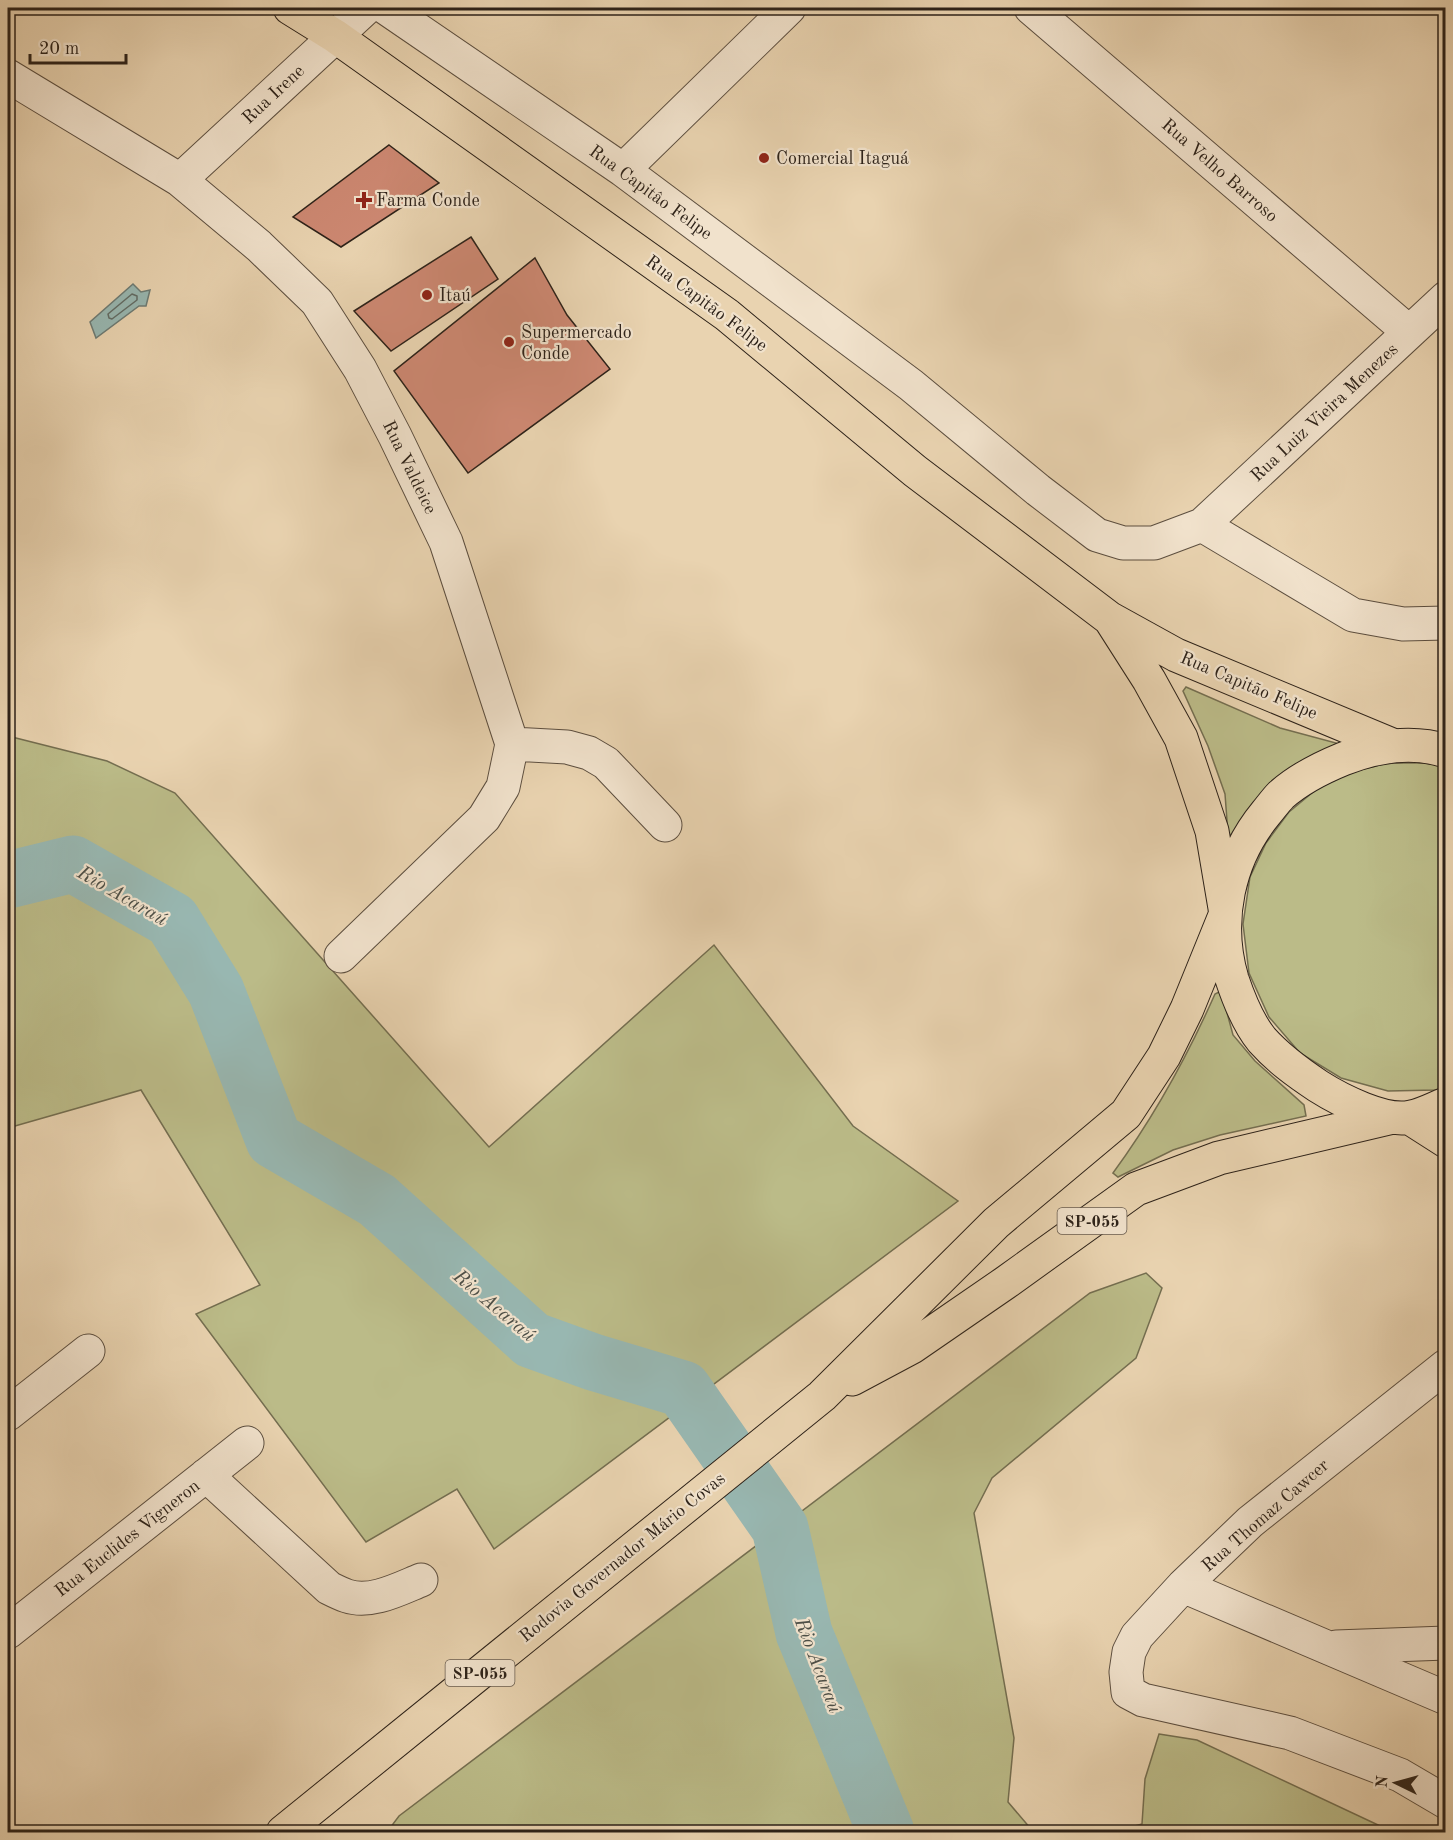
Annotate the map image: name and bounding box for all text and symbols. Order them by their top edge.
scale bar [30,27,126,65]
text: 20 m [39,40,79,58]
street label: Rua Irene [239,62,308,128]
street label: Rua Velho Barroso [1158,116,1281,226]
street label: Rua Capitâo Felipe [586,142,715,243]
place label: Comercial Itaguá [776,150,909,168]
marker: Comercial Itaguá [757,151,771,165]
place label: Farma Conde [376,192,480,210]
marker: Farma Conde [357,193,371,207]
street label: Rua Capitão Felipe [642,252,771,355]
place label: Itaú [439,287,471,305]
marker: Itaú [420,288,434,302]
place label: Supermercado Conde [521,324,632,363]
marker: Supermercado Conde [502,335,516,349]
street label: Rua Luiz Vieira Menezes [1248,340,1402,485]
street label: Rua Valdeice [379,418,439,517]
street label: Rua Capitão Felipe [1177,649,1320,723]
water label: Rio Acaraú [73,862,170,931]
road number: SP-055 [1058,1208,1126,1234]
water label: Rio Acaraú [448,1266,539,1346]
street label: Rua Thomaz Cawcer [1199,1456,1333,1575]
street label: Rodovia Governador Mário Covas [516,1469,729,1646]
street label: Rua Euclides Vigneron [52,1477,204,1601]
water label: Rio Acaraú [789,1614,844,1716]
road number: SP-055 [446,1660,514,1686]
north arrow [1366,1753,1426,1813]
text: N [1375,1774,1392,1789]

